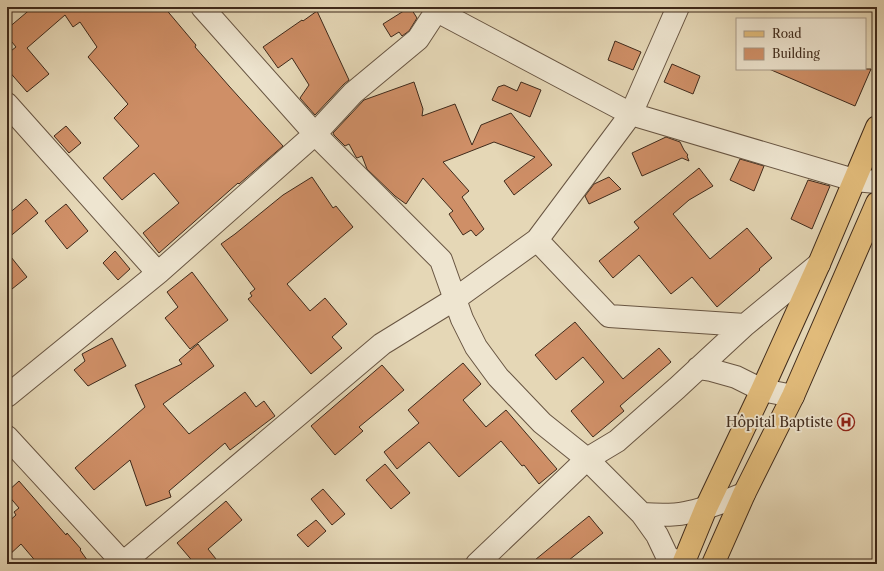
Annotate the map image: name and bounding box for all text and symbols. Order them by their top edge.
legend [736,18,866,70]
text: Road [772,26,802,41]
text: Building [772,46,820,61]
hospital icon: Hôpital Baptiste [836,412,856,432]
place label: Hôpital Baptiste [726,413,833,431]

